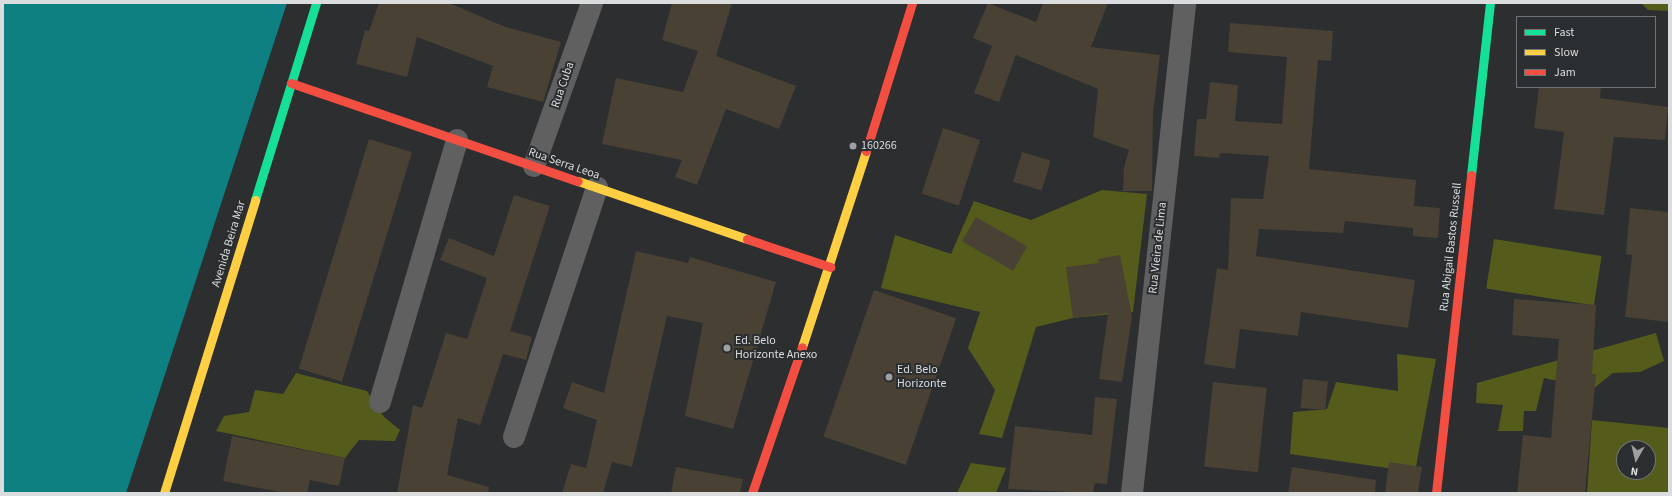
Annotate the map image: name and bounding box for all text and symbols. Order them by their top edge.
legend [1516,16,1656,88]
text: Fast [1554,24,1574,41]
text: Slow [1554,44,1579,61]
street label: Rua Cuba [548,60,578,110]
text: Jam [1554,64,1576,81]
place label: 160266 [861,139,897,153]
marker: 160266 [848,141,858,151]
street label: Rua Serra Leoa [526,145,602,183]
street label: Rua Abigail Bastos Russell [1437,182,1465,312]
street label: Avenida Beira Mar [209,199,249,289]
street label: Rua Vieira de Lima [1146,202,1170,294]
place label: Ed. Belo Horizonte Anexo [735,334,817,362]
marker: Ed. Belo Horizonte Anexo [722,343,732,353]
place label: Ed. Belo Horizonte [897,363,946,391]
marker: Ed. Belo Horizonte [884,372,894,382]
north arrow [1616,440,1656,480]
text: N [1630,463,1639,479]

